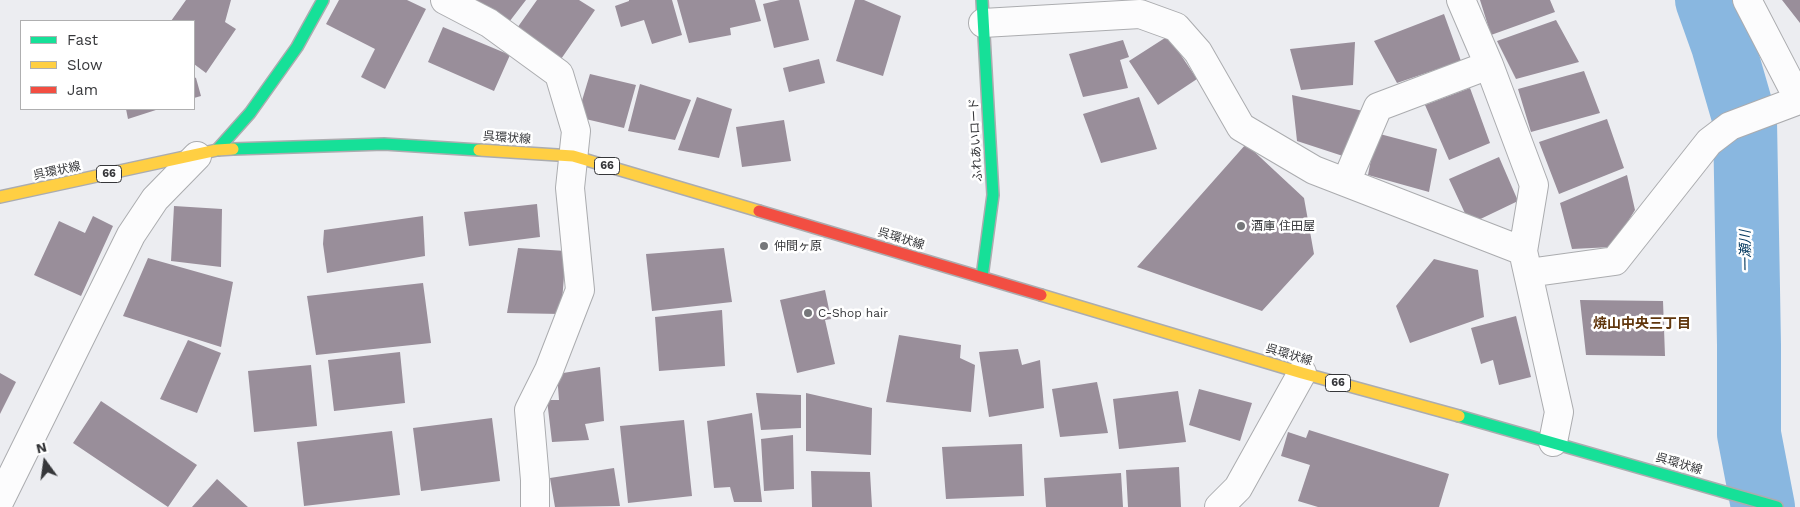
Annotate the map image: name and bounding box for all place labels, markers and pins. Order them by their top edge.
place label: 酒庫 住田屋 [1251,219,1315,233]
marker: 酒庫 住田屋 [1235,220,1247,232]
place label: 仲間ヶ原 [774,239,822,253]
marker: 仲間ヶ原 [758,240,770,252]
place label: C-Shop hair [818,306,888,320]
marker: C-Shop hair [802,307,814,319]

